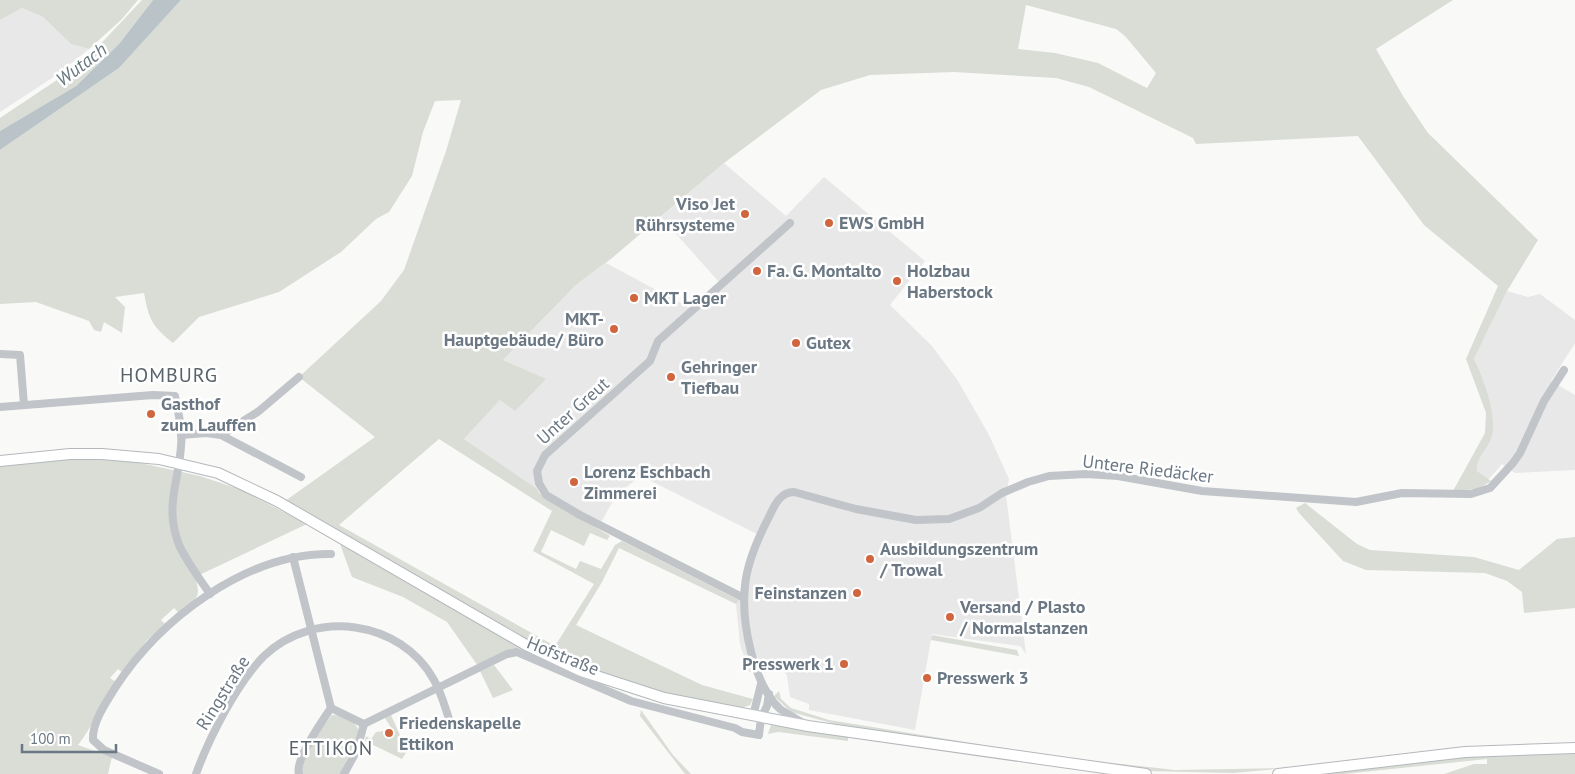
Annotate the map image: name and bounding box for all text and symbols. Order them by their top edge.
water label: Wutach [51,37,111,91]
place label: Viso Jet Rührsysteme [636,192,736,236]
marker: Viso Jet Rührsysteme [739,208,751,220]
place label: EWS GmbH [839,211,925,234]
marker: EWS GmbH [823,217,835,229]
place label: Fa. G. Montalto [767,259,882,282]
place label: Holzbau Haberstock [907,259,993,303]
marker: Fa. G. Montalto [751,265,763,277]
marker: Holzbau Haberstock [891,275,903,287]
place label: MKT Lager [644,286,727,309]
marker: MKT Lager [628,292,640,304]
place label: MKT- Hauptgebäude/ Büro [444,307,604,351]
marker: MKT- Hauptgebäude/ Büro [608,323,620,335]
place label: Gutex [806,331,852,354]
marker: Gutex [790,337,802,349]
place label: Gehringer Tiefbau [681,355,758,399]
district label: HOMBURG [120,362,218,388]
marker: Gehringer Tiefbau [665,371,677,383]
street label: Unter Greut [532,372,614,449]
place label: Gasthof zum Lauffen [161,392,256,436]
marker: Gasthof zum Lauffen [145,408,157,420]
street label: Untere Riedäcker [1081,449,1215,488]
place label: Lorenz Eschbach Zimmerei [584,460,711,504]
marker: Lorenz Eschbach Zimmerei [568,476,580,488]
place label: Ausbildungszentrum / Trowal [879,537,1038,581]
marker: Ausbildungszentrum / Trowal [864,553,876,565]
place label: Feinstanzen [754,581,847,604]
marker: Feinstanzen [851,587,863,599]
place label: Versand / Plasto / Normalstanzen [959,595,1088,639]
marker: Versand / Plasto / Normalstanzen [944,611,956,623]
street label: Hofstraße [524,631,603,680]
street label: Ringstraße [191,651,254,734]
place label: Presswerk 1 [742,652,834,675]
marker: Presswerk 1 [838,658,850,670]
place label: Presswerk 3 [937,666,1029,689]
marker: Presswerk 3 [921,672,933,684]
place label: Friedenskapelle Ettikon [399,711,521,755]
scale bar [22,722,116,754]
marker: Friedenskapelle Ettikon [383,727,395,739]
text: 100 m [30,729,71,748]
district label: ETTIKON [289,735,373,761]

